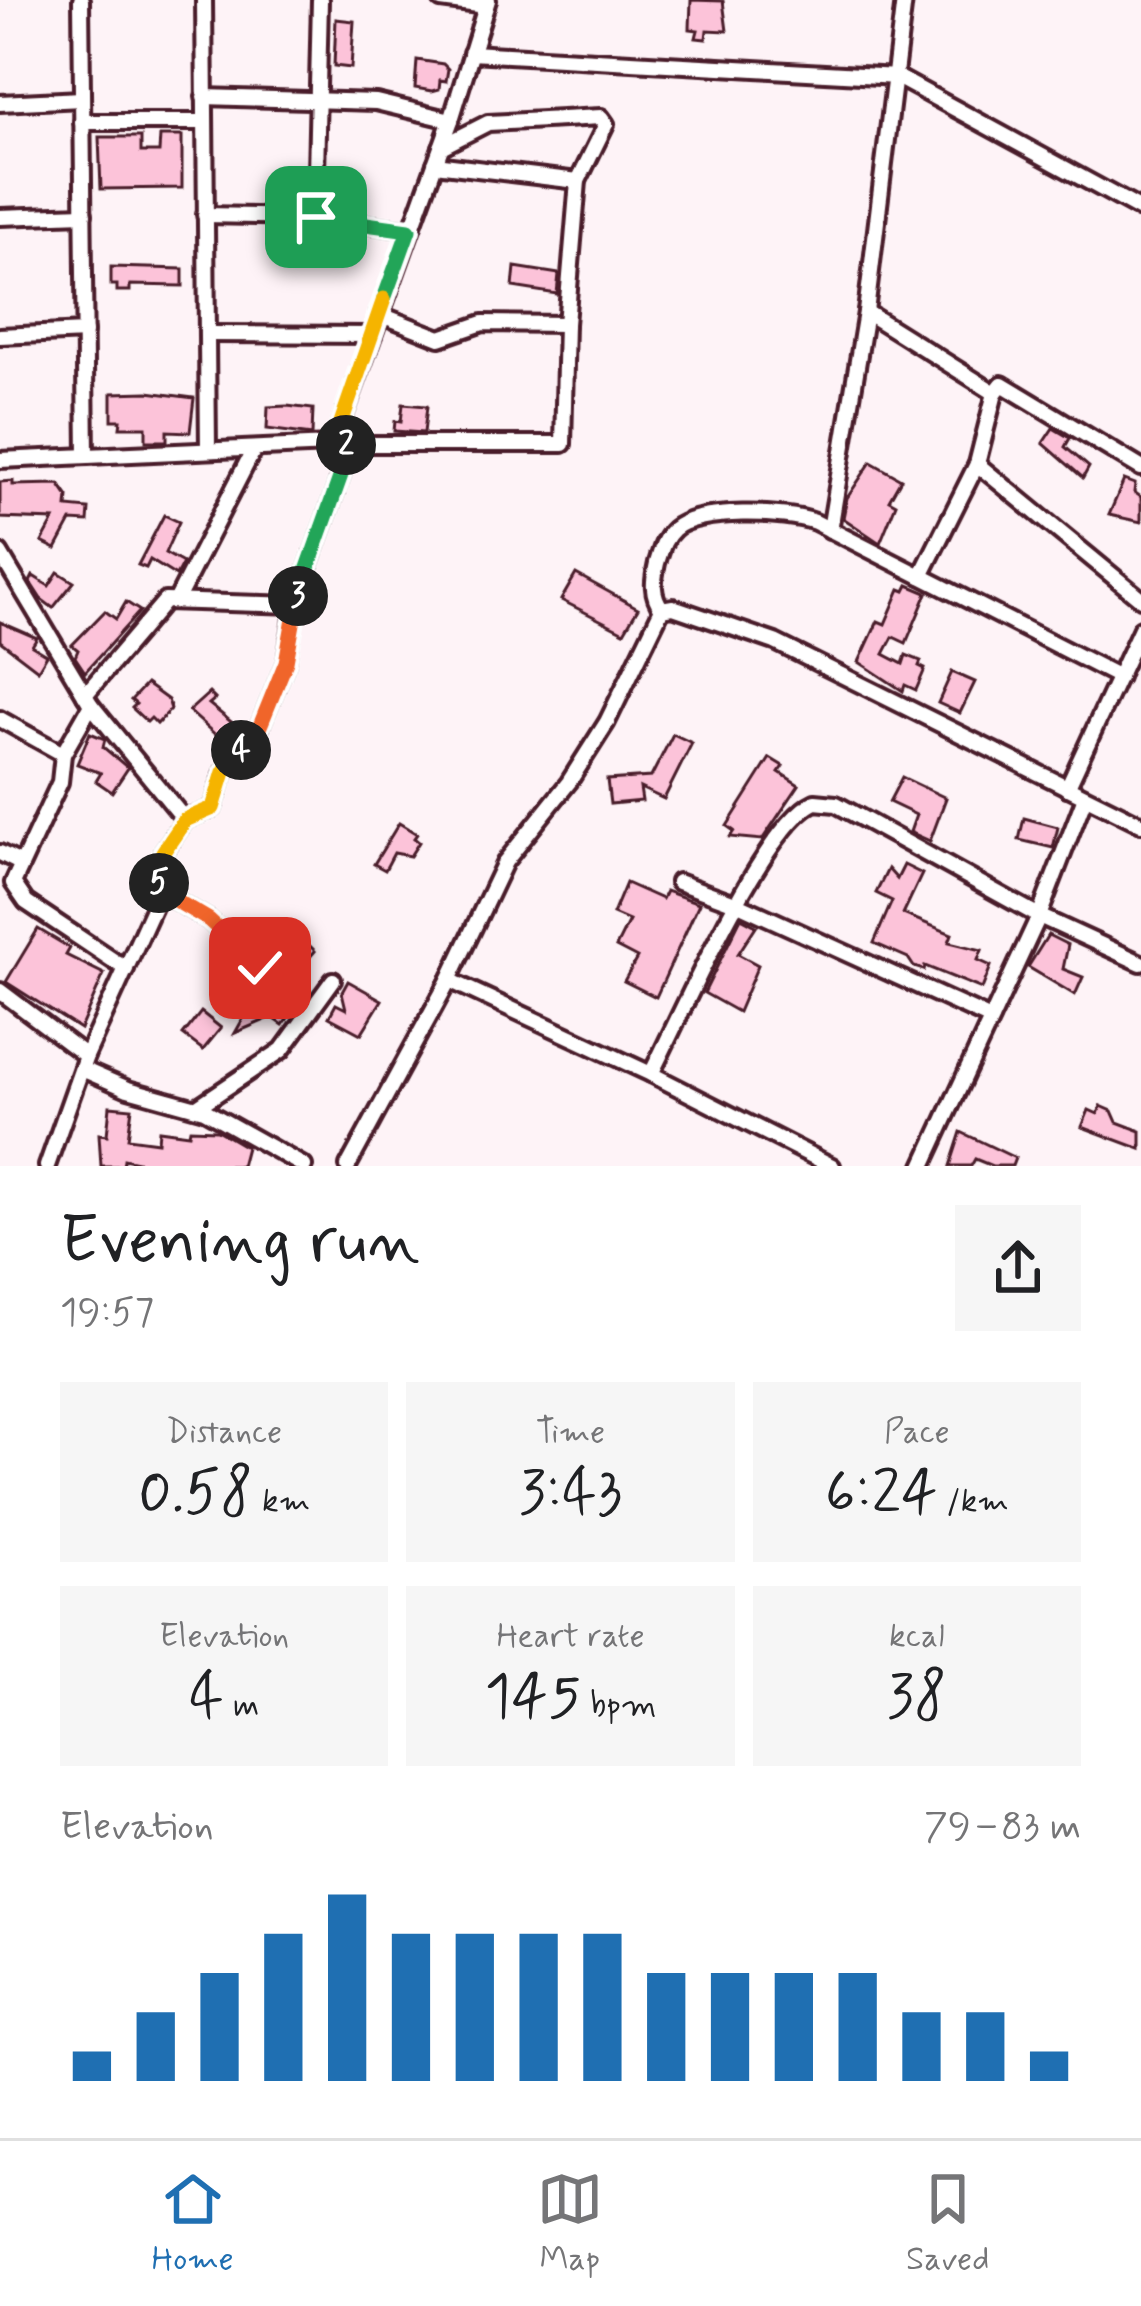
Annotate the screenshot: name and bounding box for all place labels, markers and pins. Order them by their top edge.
pin [265,166,367,268]
pin: 2 [316,415,376,475]
pin: 3 [268,566,328,626]
pin: 4 [211,720,271,780]
pin: 5 [129,853,189,913]
pin [209,917,311,1019]

